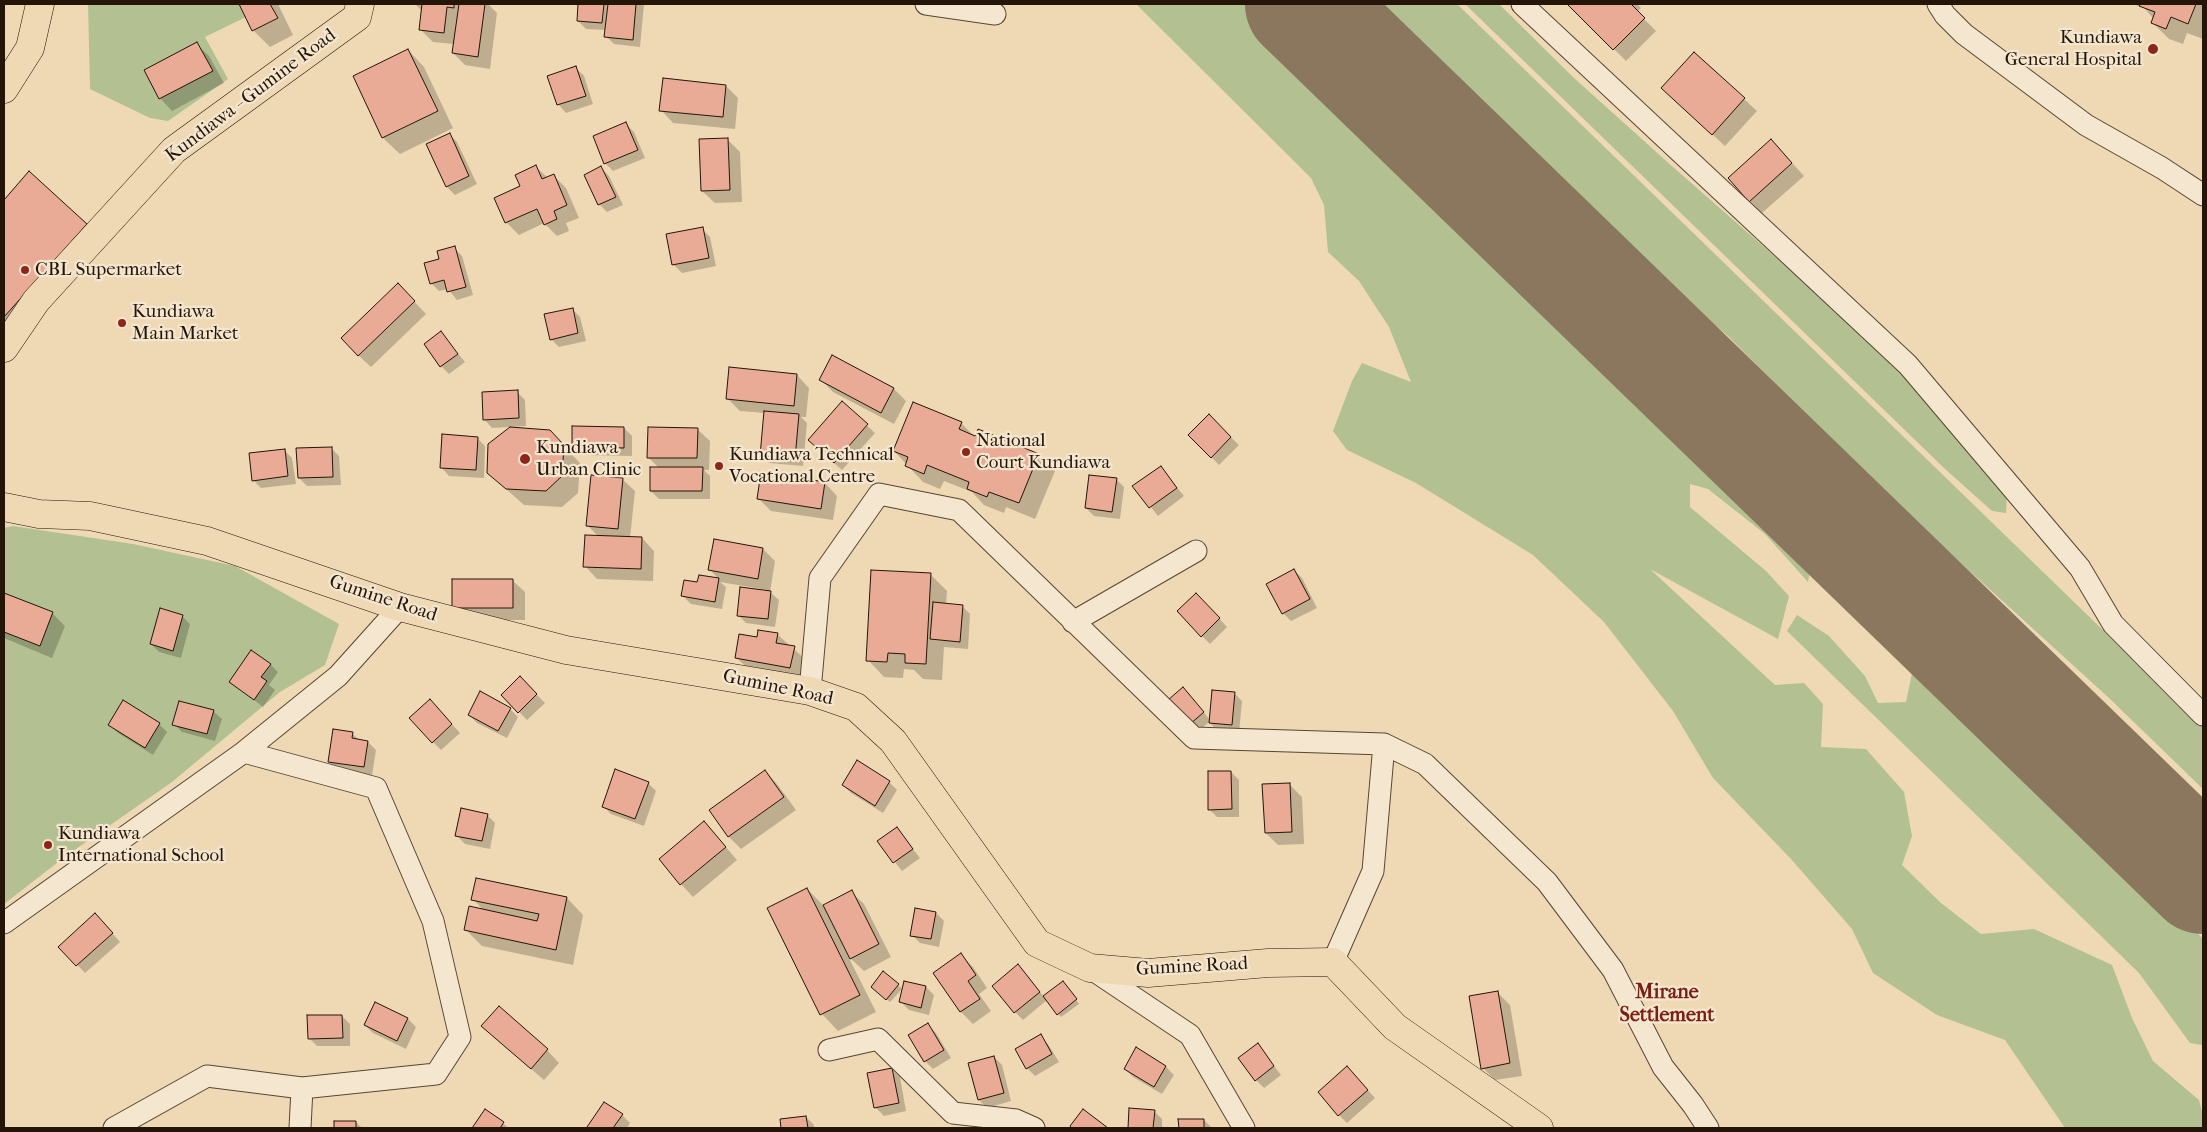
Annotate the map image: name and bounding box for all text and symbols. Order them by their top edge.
street label: Kundiawa - Gumine Road [161,24,341,168]
place label: Kundiawa General Hospital [2005,27,2142,71]
marker: Kundiawa General Hospital [2146,42,2160,56]
place label: CBL Supermarket [35,259,182,281]
marker: CBL Supermarket [19,264,31,276]
place label: Kundiawa Main Market [132,301,239,345]
marker: Kundiawa Main Market [116,317,128,329]
place label: National Court Kundiawa [976,430,1110,474]
place label: Kundiawa Urban Clinic [536,437,641,481]
place label: Kundiawa Technical Vocational Centre [729,444,894,488]
marker: National Court Kundiawa [960,446,972,458]
marker: Kundiawa Urban Clinic [518,452,532,466]
marker: Kundiawa Technical Vocational Centre [713,460,725,472]
street label: Gumine Road [326,571,440,627]
street label: Gumine Road [721,665,835,711]
place label: Kundiawa International School [58,823,224,867]
marker: Kundiawa International School [42,839,54,851]
street label: Gumine Road [1135,953,1249,981]
district label: Mirane Settlement [1620,981,1714,1028]

